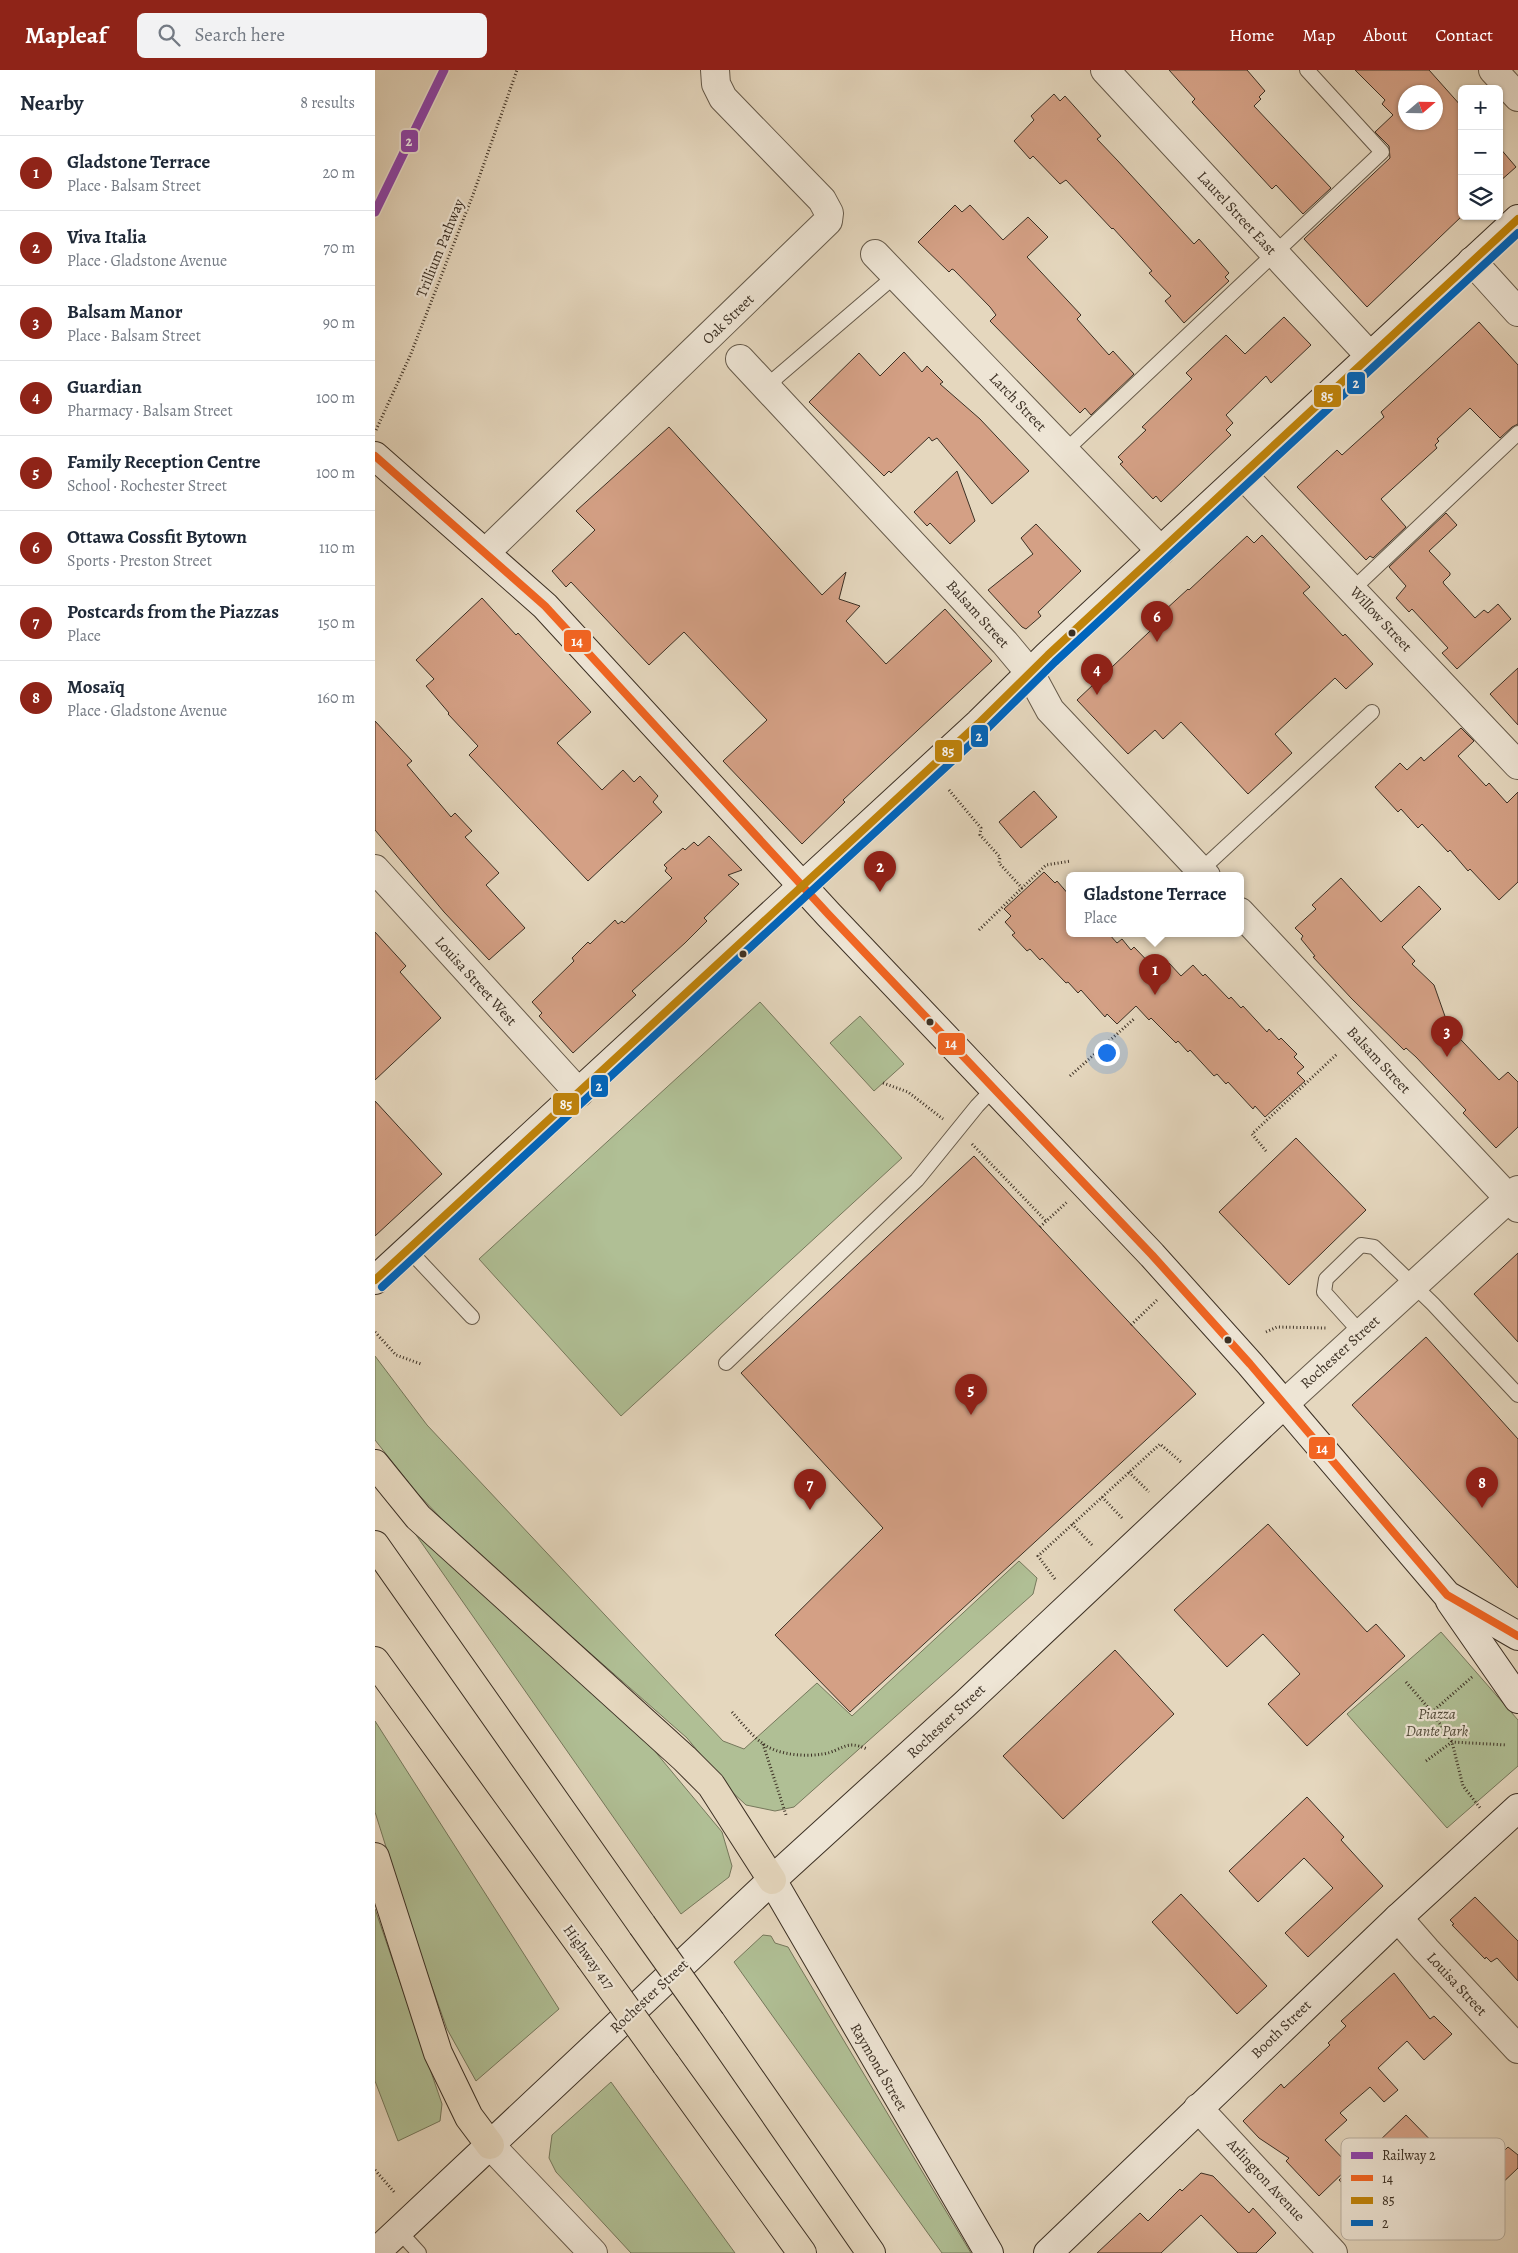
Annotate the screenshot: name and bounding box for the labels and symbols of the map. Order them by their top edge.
north arrow [1398,85,1443,130]
line badge: 2 [400,129,419,153]
text: 2 [406,132,413,151]
street label: Laurel Street East [1193,167,1281,259]
street label: Trillium Pathway [411,196,469,300]
street label: Oak Street [698,289,758,349]
street label: Larch Street [985,368,1051,436]
line badge: 2 [1346,371,1366,395]
text: 2 [1353,374,1360,393]
line badge: 85 [1313,384,1342,408]
text: 85 [1321,387,1333,406]
street label: Balsam Street [942,576,1014,652]
street label: Willow Street [1345,581,1417,656]
pin: 6 [1141,601,1173,642]
unlabelled marker [1067,628,1077,638]
line badge: 14 [563,629,592,653]
text: 14 [571,632,583,651]
pin: 4 [1081,654,1113,695]
line badge: 2 [970,724,989,748]
text: 2 [976,727,983,746]
line badge: 85 [934,739,963,763]
text: 85 [942,742,954,761]
pin: 2 [864,851,896,892]
street label: Louisa Street West [430,932,522,1030]
unlabelled marker [738,949,748,959]
pin: 1 [1139,954,1171,995]
pin: 3 [1431,1016,1463,1057]
unlabelled marker [925,1017,935,1027]
street label: Balsam Street [1343,1022,1415,1098]
line badge: 14 [937,1032,966,1056]
text: 14 [945,1034,957,1053]
your location [1094,1040,1120,1066]
line badge: 2 [590,1074,609,1098]
text: 2 [596,1077,603,1096]
line badge: 85 [552,1092,580,1116]
text: 85 [560,1095,572,1114]
street label: Rochester Street [1296,1311,1384,1393]
unlabelled marker [1223,1335,1233,1345]
pin: 5 [955,1374,987,1415]
line badge: 14 [1308,1436,1336,1460]
text: 14 [1316,1439,1328,1458]
pin: 8 [1466,1467,1498,1508]
pin: 7 [794,1469,826,1510]
street label: Rochester Street [902,1679,990,1763]
park label: Piazza Dante Park [1406,1704,1469,1741]
street label: Highway 417 [559,1921,620,1994]
street label: Louisa Street [1422,1948,1492,2020]
street label: Rochester Street [605,1954,693,2038]
street label: Booth Street [1247,1995,1316,2063]
street label: Raymond Street [846,2019,912,2115]
street label: Arlington Avenue [1222,2134,1310,2226]
legend [1341,2138,1505,2240]
text: Railway 2 [1382,2146,1436,2165]
text: 14 [1382,2169,1393,2188]
text: 85 [1382,2191,1395,2210]
text: 2 [1382,2214,1389,2233]

